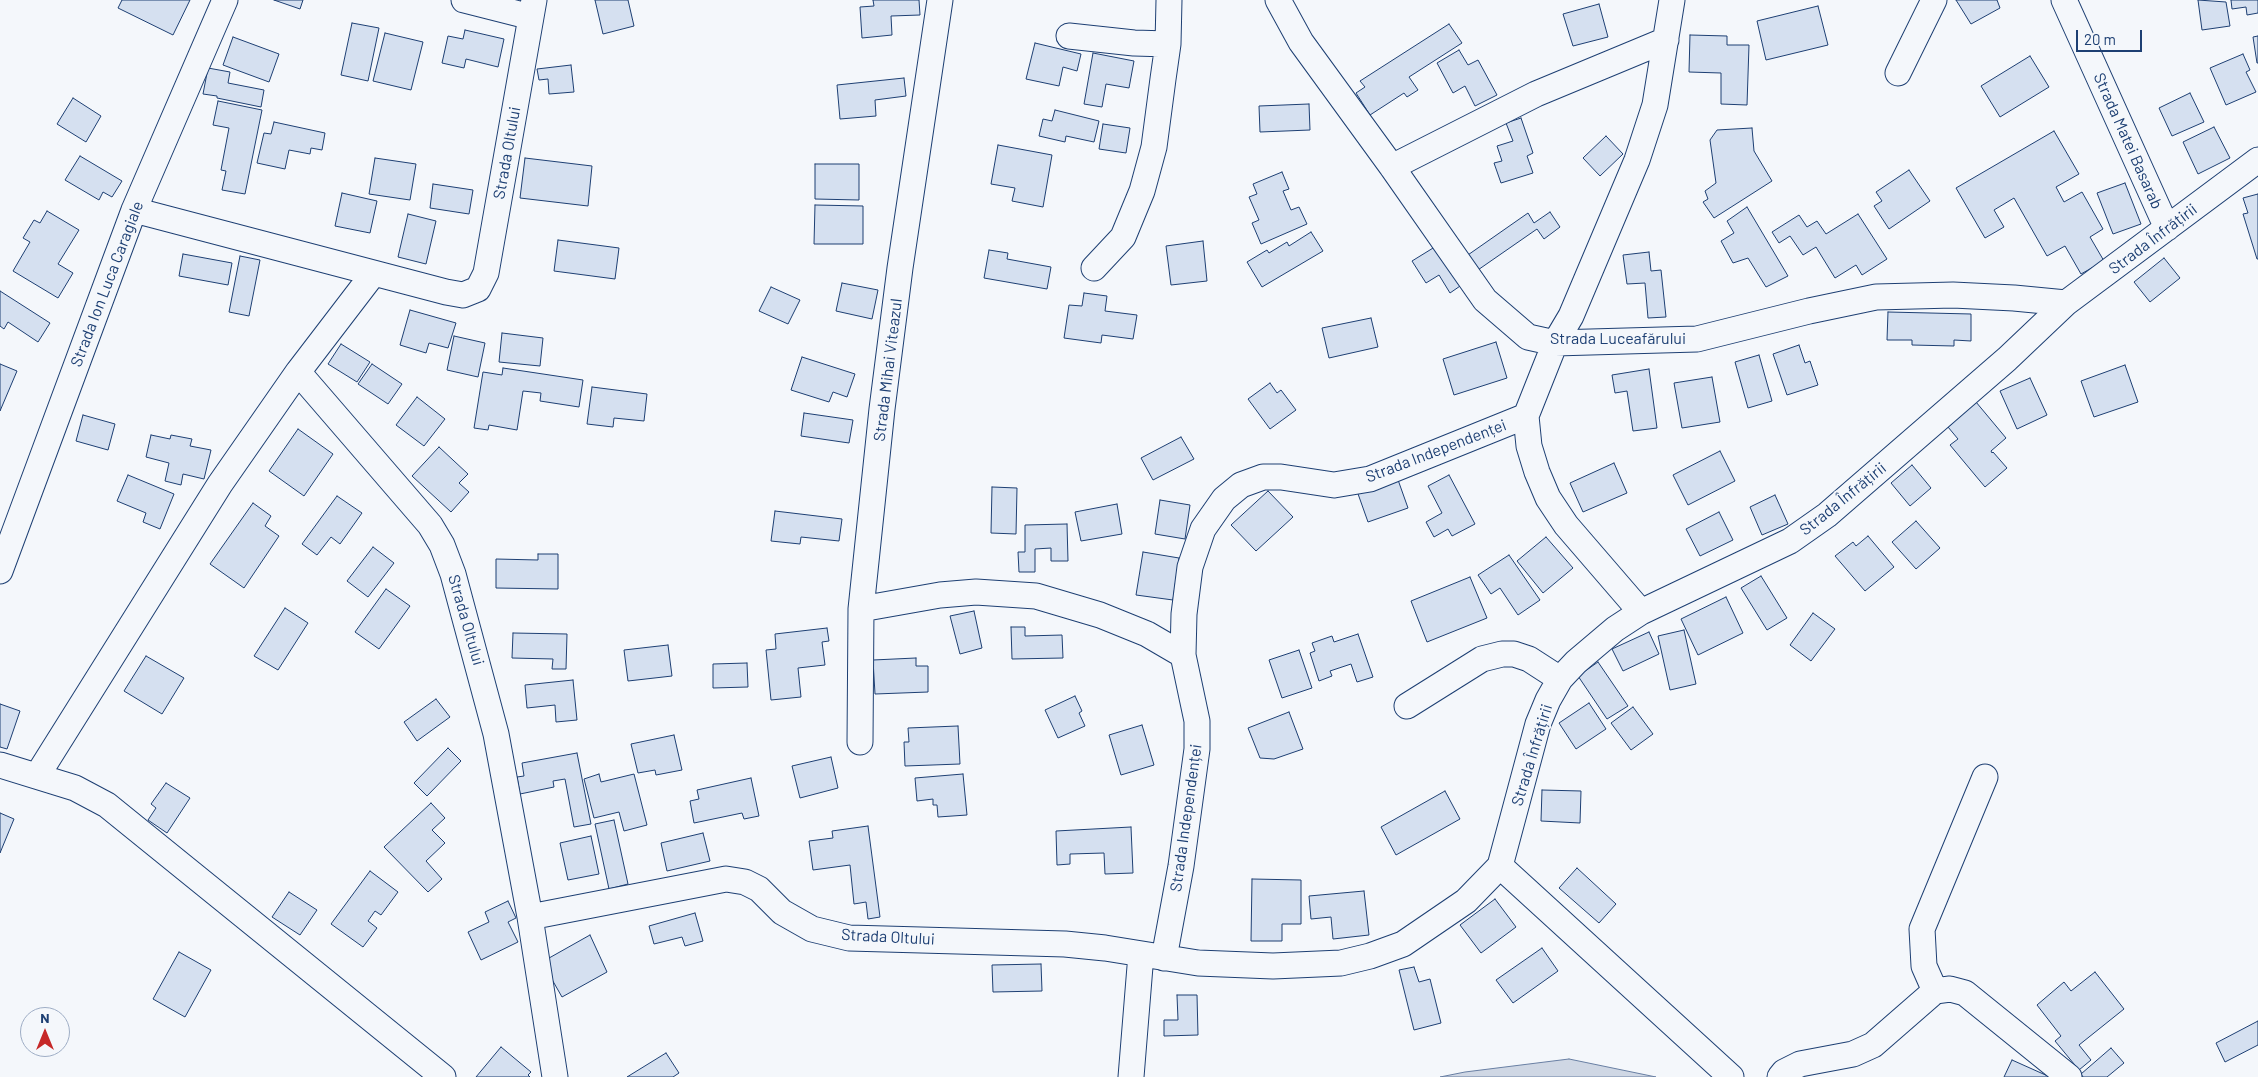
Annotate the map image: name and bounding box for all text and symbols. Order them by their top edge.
scale bar [2078,20,2144,52]
text: 20 m [2084,30,2116,48]
street label: Strada Matei Basarab [2089,70,2167,212]
street label: Strada Oltului [489,105,525,201]
street label: Strada Ion Luca Caragiale [66,198,148,370]
street label: Strada Înfrățirii [2105,200,2201,278]
street label: Strada Mihai Viteazul [870,297,906,443]
street label: Strada Luceafărului [1550,329,1686,349]
street label: Strada Independenței [1363,415,1509,487]
street label: Strada Înfrățirii [1796,458,1890,540]
street label: Strada Oltului [444,572,488,668]
street label: Strada Înfrățirii [1507,702,1557,808]
street label: Strada Independenței [1166,743,1206,893]
street label: Strada Oltului [841,925,935,949]
north arrow [20,1007,70,1057]
text: N [40,1009,50,1026]

